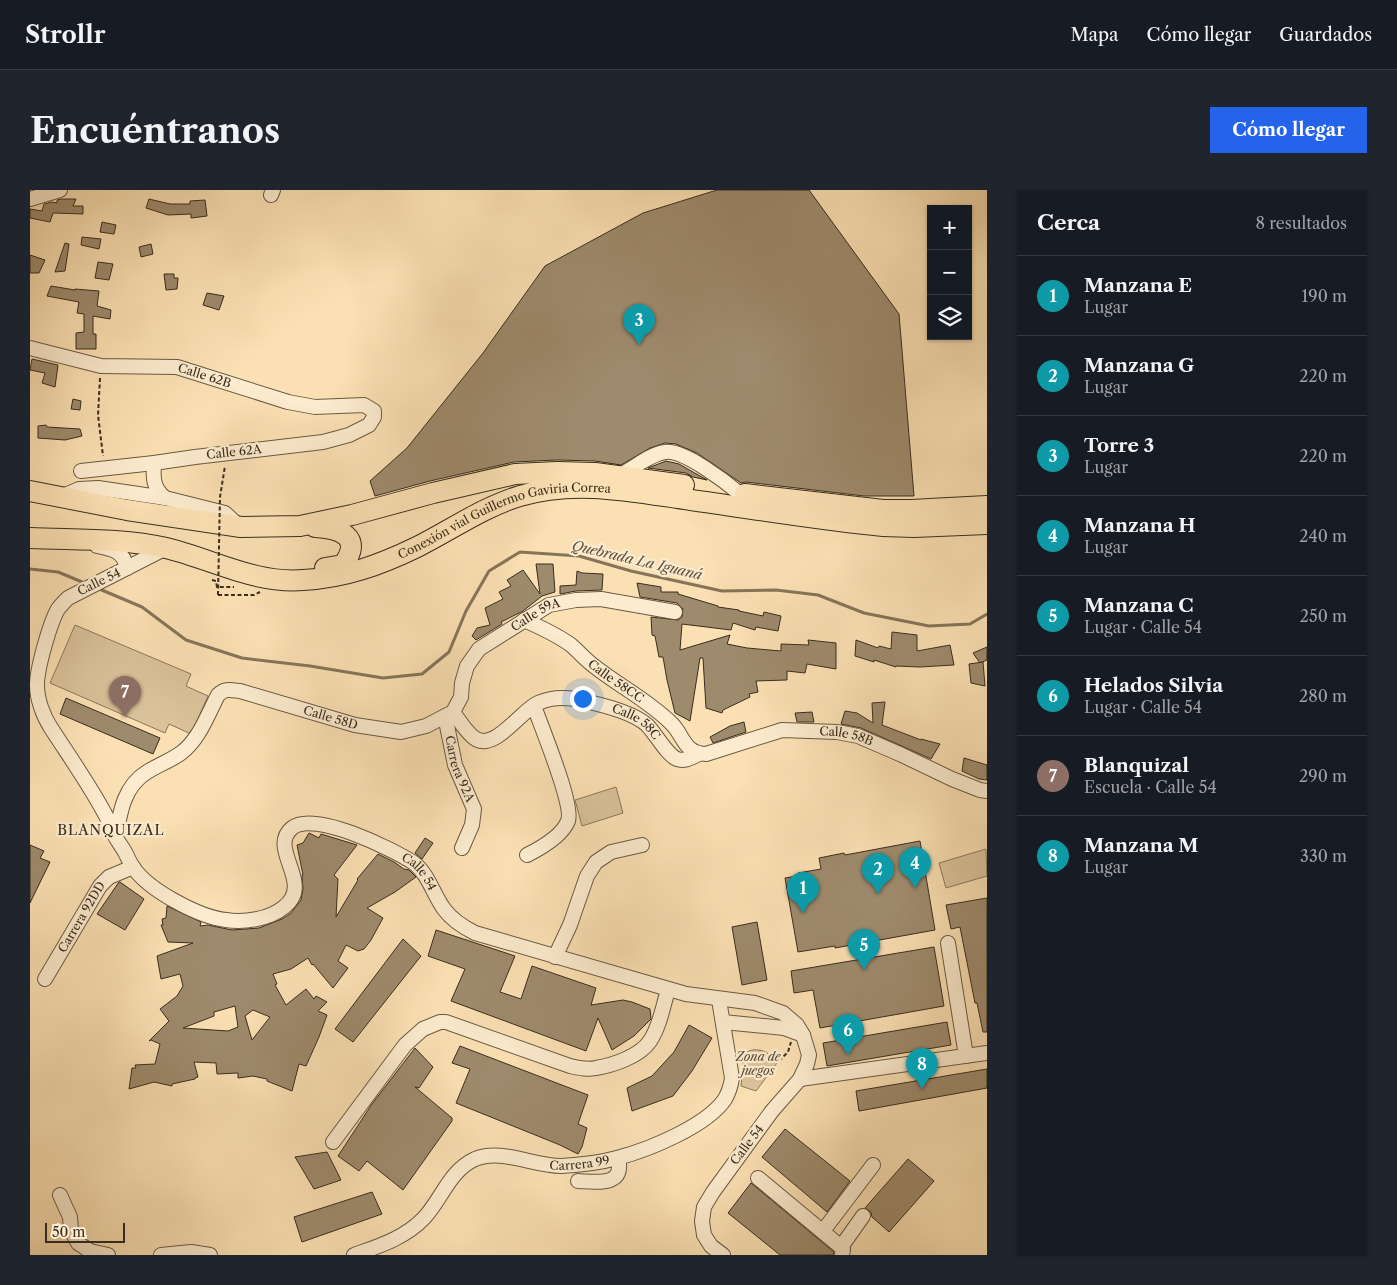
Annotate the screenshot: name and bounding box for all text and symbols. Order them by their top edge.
text: Strollr [25,20,105,49]
text: Mapa [1070,24,1119,46]
text: Cómo llegar [1147,24,1251,46]
text: Guardados [1279,24,1372,46]
button: Cómo llegar [1210,107,1367,153]
text: Encuéntranos [30,109,280,152]
map controls [927,205,972,340]
button: + [927,205,972,250]
text: Cerca [1037,210,1100,235]
text: 8 resultados [1256,213,1347,233]
button: − [927,250,972,295]
text: Manzana E [1084,274,1192,297]
text: 1 [1049,286,1057,306]
text: 190 m [1302,286,1347,306]
button: layers [927,295,972,340]
text: Lugar [1084,297,1128,317]
pin: 3 [623,304,655,345]
text: Manzana G [1084,354,1194,377]
street label: Calle 62B [176,360,233,391]
text: 2 [1048,366,1058,386]
text: 220 m [1299,366,1347,386]
text: Lugar [1084,377,1128,397]
text: Torre 3 [1084,434,1154,457]
street label: Calle 62A [206,441,263,462]
text: 3 [1048,446,1058,466]
text: 220 m [1299,446,1347,466]
text: Lugar [1084,457,1128,477]
street label: Conexión vial Guillermo Gaviria Correa [395,480,612,562]
text: Manzana H [1084,514,1196,537]
text: 4 [1048,526,1058,546]
text: 240 m [1299,526,1347,546]
water label: Quebrada La Iguaná [570,536,705,584]
text: Lugar [1084,537,1128,557]
street label: Calle 54 [75,565,123,598]
text: Manzana C [1084,594,1194,617]
street label: Calle 59A [508,595,562,634]
text: 5 [1049,606,1057,626]
text: 250 m [1300,606,1347,626]
text: Lugar · Calle 54 [1084,617,1202,637]
street label: Calle 58CC [585,656,647,705]
text: Helados Silvia [1084,674,1223,697]
pin: 7 [109,676,141,717]
your location [570,686,596,712]
text: 6 [1048,686,1058,706]
text: 280 m [1299,686,1347,706]
text: Lugar · Calle 54 [1084,697,1202,717]
street label: Calle 58C [610,700,664,742]
street label: Calle 58D [302,702,360,733]
street label: Calle 58B [819,723,876,749]
street label: Carrera 92A [442,734,479,805]
text: Blanquizal [1084,754,1189,777]
text: 7 [1049,766,1057,786]
text: 290 m [1299,766,1347,786]
text: Escuela · Calle 54 [1084,777,1217,797]
district label: BLANQUIZAL [57,821,165,839]
text: Manzana M [1084,834,1199,857]
text: 8 [1048,846,1058,866]
text: 330 m [1300,846,1347,866]
pin: 4 [899,847,931,888]
street label: Calle 54 [399,849,440,893]
pin: 2 [862,853,894,894]
text: Lugar [1084,857,1128,877]
pin: 1 [787,872,819,913]
street label: Carrera 92DD [54,878,108,955]
pin: 5 [848,929,880,970]
pin: 6 [832,1014,864,1055]
pin: 8 [906,1048,938,1089]
park label: Zona de juegos [735,1049,782,1078]
street label: Calle 54 [727,1122,766,1168]
street label: Carrera 99 [549,1152,611,1173]
scale bar [45,1220,125,1243]
text: 50 m [52,1223,85,1241]

